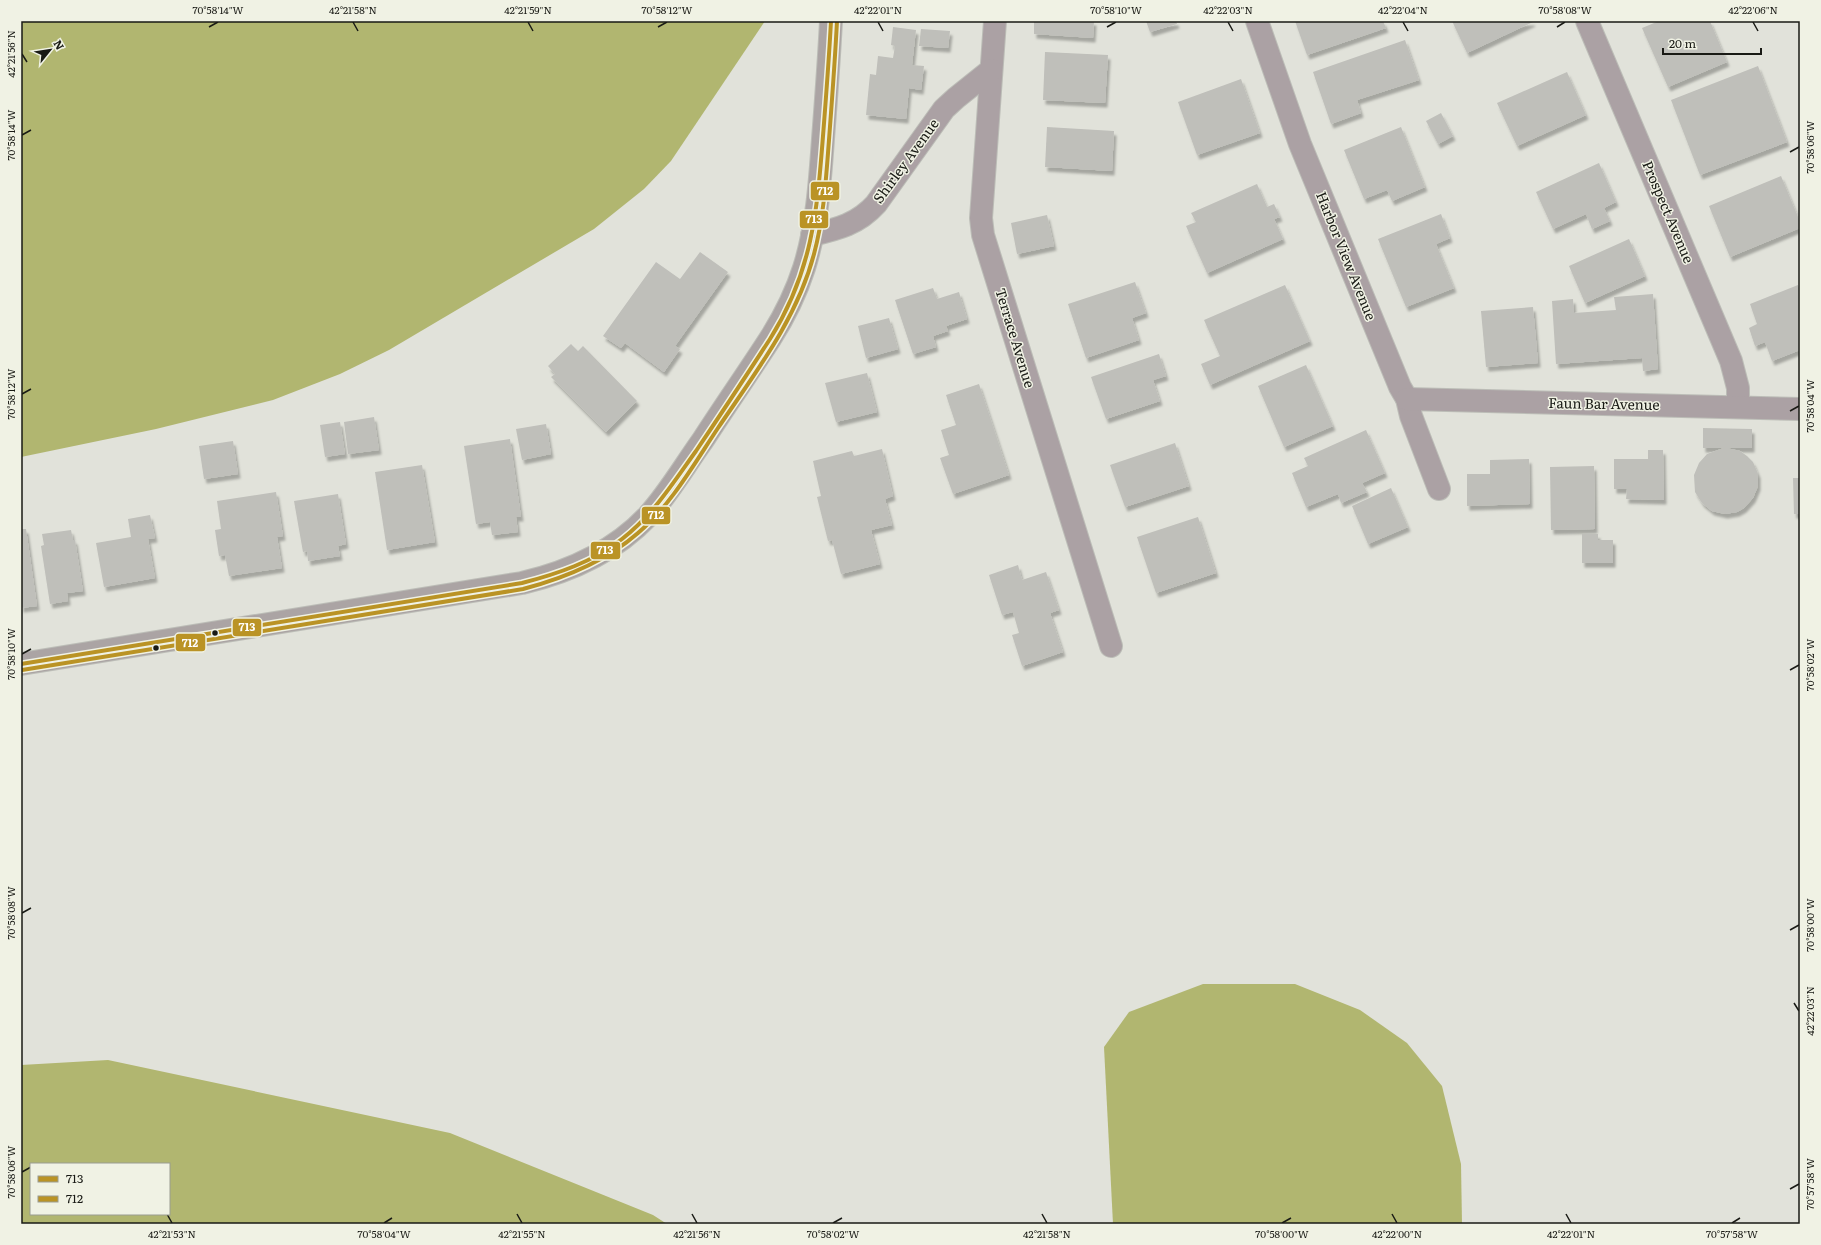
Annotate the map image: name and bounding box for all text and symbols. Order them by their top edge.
text: 70°58'14"W [192,2,244,17]
text: 42°21'58"N [329,2,377,17]
text: 42°21'59"N [504,2,552,17]
text: 70°58'12"W [642,2,693,17]
text: 42°22'01"N [854,2,902,17]
text: 70°58'10"W [1090,2,1142,17]
text: 42°22'03"N [1203,2,1253,17]
text: 42°22'04"N [1378,2,1428,17]
text: 70°58'08"W [1538,2,1592,17]
text: 42°22'06"N [1728,2,1778,17]
text: 42°21'56"N [3,30,18,78]
north arrow [30,30,70,70]
scale bar [1663,30,1761,56]
text: 20 m [1669,34,1696,52]
text: N [50,37,69,52]
text: 70°58'14"W [3,109,18,161]
street label: Shirley Avenue [868,114,943,207]
text: 70°58'06"W [1802,120,1817,174]
street label: Prospect Avenue [1638,157,1700,266]
line badge: 712 [810,181,840,201]
text: 712 [817,182,833,198]
street label: Harbor View Avenue [1312,188,1382,323]
line badge: 713 [799,210,829,229]
text: 713 [806,210,822,226]
street label: Terrace Avenue [991,285,1041,390]
text: 70°58'12"W [3,368,18,420]
text: 70°58'04"W [1802,379,1817,433]
street label: Faun Bar Avenue [1548,392,1660,414]
line badge: 712 [641,506,671,525]
text: 712 [648,506,664,522]
line badge: 713 [590,541,621,560]
text: 713 [597,541,613,557]
line badge: 713 [232,618,262,637]
text: 713 [239,618,255,634]
text: 70°58'10"W [3,628,18,680]
unlabelled marker [210,628,220,638]
line badge: 712 [175,633,206,652]
text: 712 [182,634,198,650]
text: 70°58'02"W [1802,639,1817,691]
unlabelled marker [151,643,161,653]
text: 70°58'08"W [3,886,18,940]
text: 70°58'00"W [1802,898,1817,952]
text: 42°22'03"N [1802,986,1817,1036]
text: 70°58'06"W [3,1145,18,1199]
text: 70°57'58"W [1802,1158,1817,1210]
legend [30,1163,170,1215]
text: 713 [66,1169,83,1187]
text: 712 [66,1189,83,1207]
text: 42°21'53"N [148,1226,196,1241]
text: 70°58'04"W [357,1226,411,1241]
text: 42°21'55"N [498,1226,546,1241]
text: 42°21'56"N [673,1226,721,1241]
text: 70°58'02"W [807,1226,859,1241]
text: 42°21'58"N [1023,1226,1071,1241]
text: 70°58'00"W [1255,1226,1309,1241]
text: 42°22'00"N [1372,1226,1422,1241]
text: 42°22'01"N [1547,1226,1595,1241]
text: 70°57'58"W [1706,1226,1758,1241]

